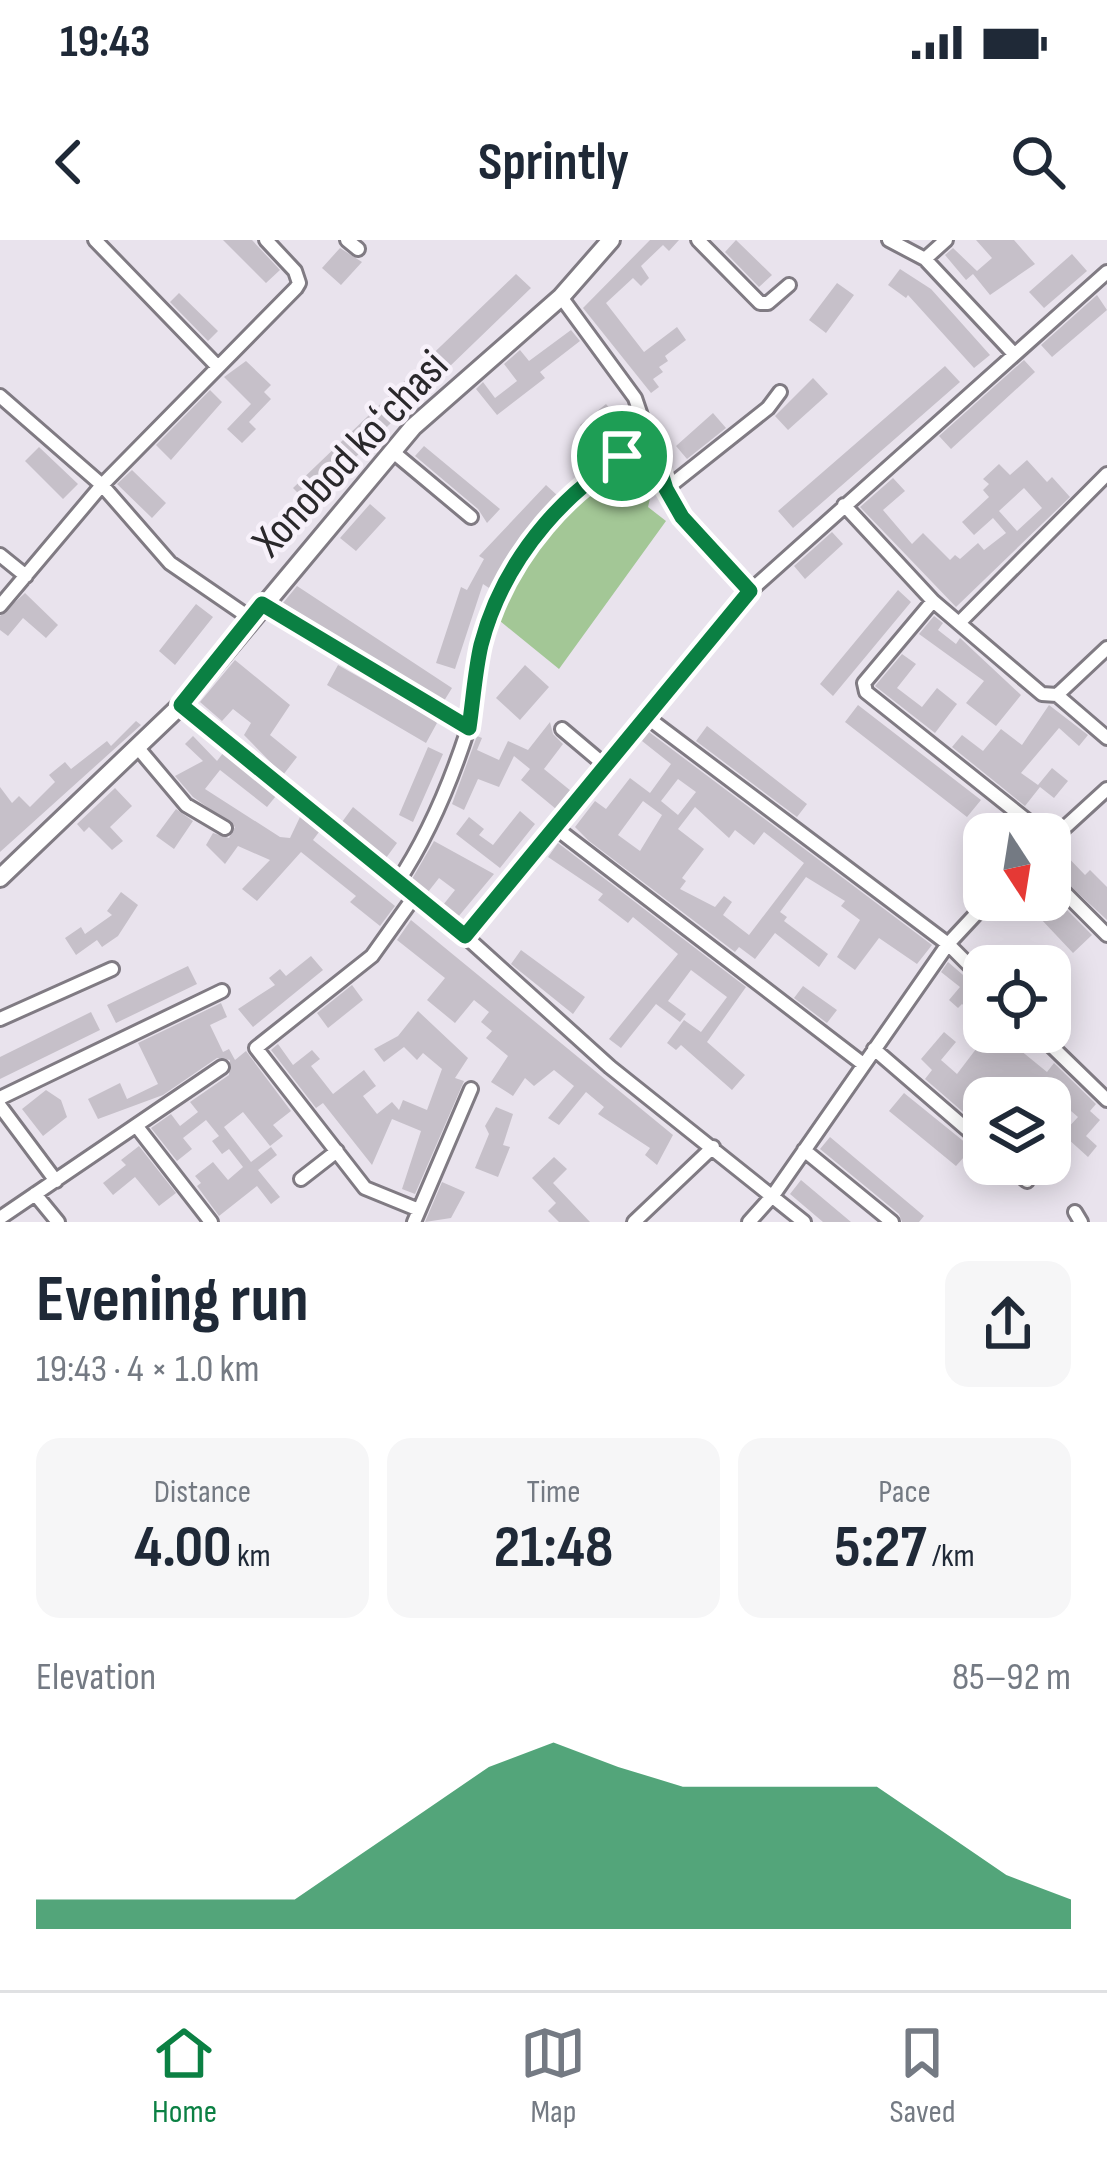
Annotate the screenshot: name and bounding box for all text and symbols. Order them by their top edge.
text: 19:43 [60,15,150,70]
icon: back [36,129,102,195]
icon: search [1005,129,1071,195]
text: Sprintly [478,130,629,195]
street label: Xonobod koʻchasi [241,339,460,569]
pin [571,405,673,507]
icon: arrive [589,423,655,489]
north arrow [963,813,1071,921]
map controls [963,813,1071,1185]
button: locate [963,945,1071,1053]
button: layers [963,1077,1071,1185]
text: Evening run [36,1261,309,1340]
button: share [945,1261,1071,1387]
text: 19:43 · 4 × 1.0 km [36,1346,259,1393]
text: Distance [154,1472,251,1512]
text: Time [527,1472,581,1512]
text: Pace [878,1472,931,1512]
text: 4.00 [134,1512,232,1584]
text: 21:48 [494,1512,613,1584]
text: 5:27 [834,1512,927,1584]
text: km [232,1536,271,1576]
text: /km [927,1536,975,1576]
text: Elevation [36,1654,156,1701]
text: 85–92 m [952,1654,1071,1701]
tab: Home [151,2020,217,2132]
tab: Map [520,2020,586,2132]
tab: Saved [889,2020,956,2132]

